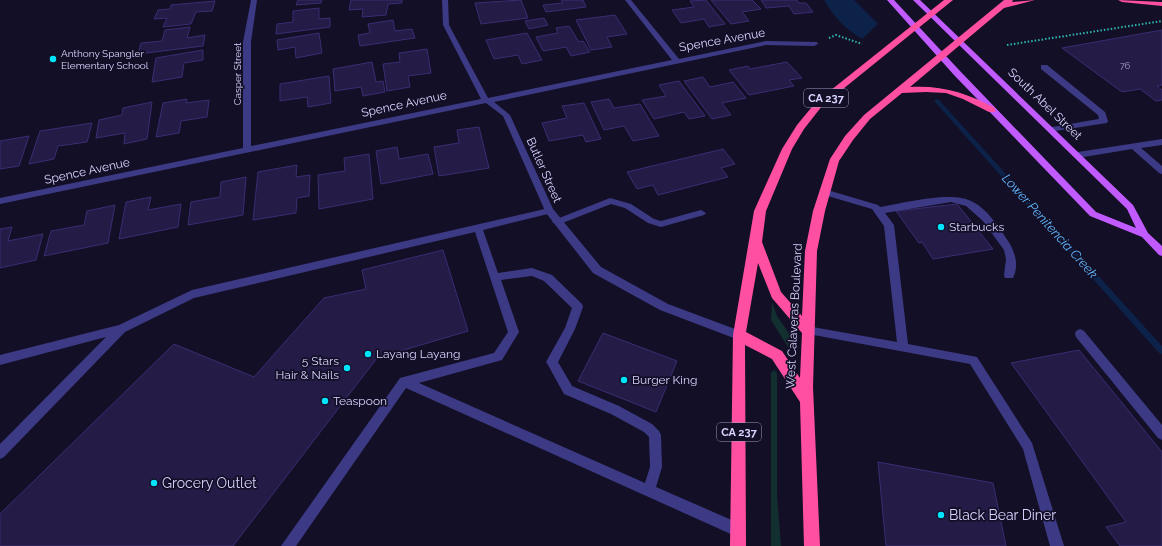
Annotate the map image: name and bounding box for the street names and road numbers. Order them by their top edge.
street label: Spence Avenue [678,26,766,54]
street label: Casper Street [232,42,243,105]
street label: South Abel Street [1005,65,1085,143]
street label: Spence Avenue [360,88,448,120]
road number: CA 237 [804,89,848,107]
street label: Butler Street [523,135,565,205]
street label: Spence Avenue [43,155,131,187]
street label: West Calaveras Boulevard [783,243,805,389]
road number: CA 237 [717,423,761,441]

